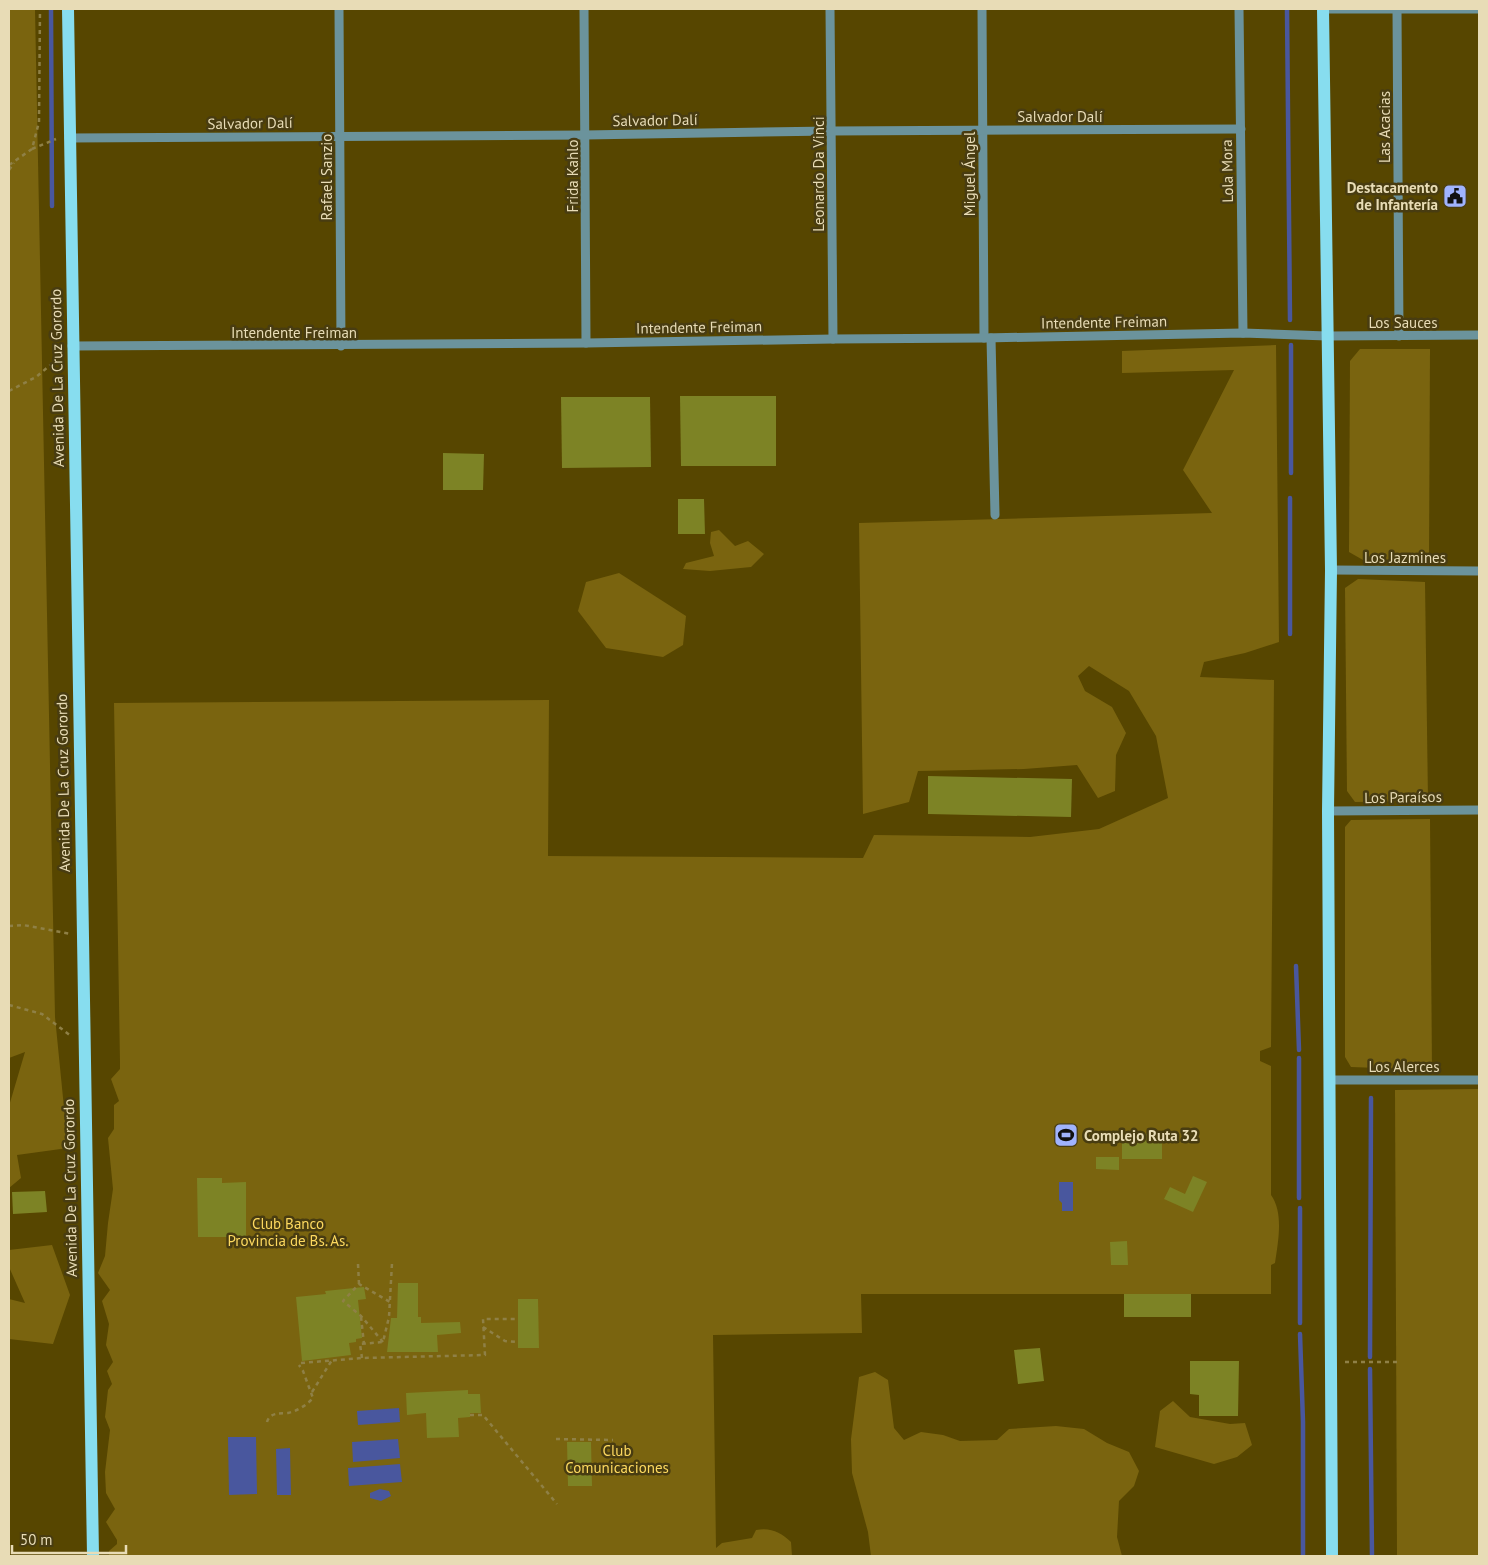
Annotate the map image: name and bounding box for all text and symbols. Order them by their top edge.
street label: Las Acacias [1375,91,1394,163]
street label: Salvador Dalí [1017,107,1103,126]
street label: Salvador Dalí [612,110,698,130]
street label: Salvador Dalí [207,113,293,133]
street label: Leonardo Da Vinci [809,116,828,232]
street label: Miguel Ángel [960,131,979,216]
street label: Rafael Sanzio [317,134,336,220]
street label: Frida Kahlo [563,139,582,213]
street label: Lola Mora [1217,139,1237,203]
place label: Destacamento de Infantería [1347,178,1438,214]
public building icon: Destacamento de Infantería [1442,183,1468,209]
street label: Avenida De La Cruz Gorordo [46,289,68,467]
street label: Intendente Freiman [1041,311,1167,333]
street label: Los Sauces [1368,313,1438,332]
street label: Intendente Freiman [636,316,762,338]
street label: Intendente Freiman [231,323,357,342]
street label: Los Jazmines [1364,548,1446,567]
street label: Avenida De La Cruz Gorordo [52,694,74,872]
street label: Los Paraísos [1364,787,1442,807]
street label: Los Alerces [1369,1057,1439,1076]
street label: Avenida De La Cruz Gorordo [59,1099,81,1277]
sports icon: Complejo Ruta 32 [1053,1122,1079,1148]
place label: Complejo Ruta 32 [1084,1126,1199,1145]
park label: Club Banco Provincia de Bs. As. [227,1214,349,1250]
park label: Club Comunicaciones [565,1441,669,1477]
scale bar [12,1522,126,1554]
text: 50 m [20,1530,53,1549]

